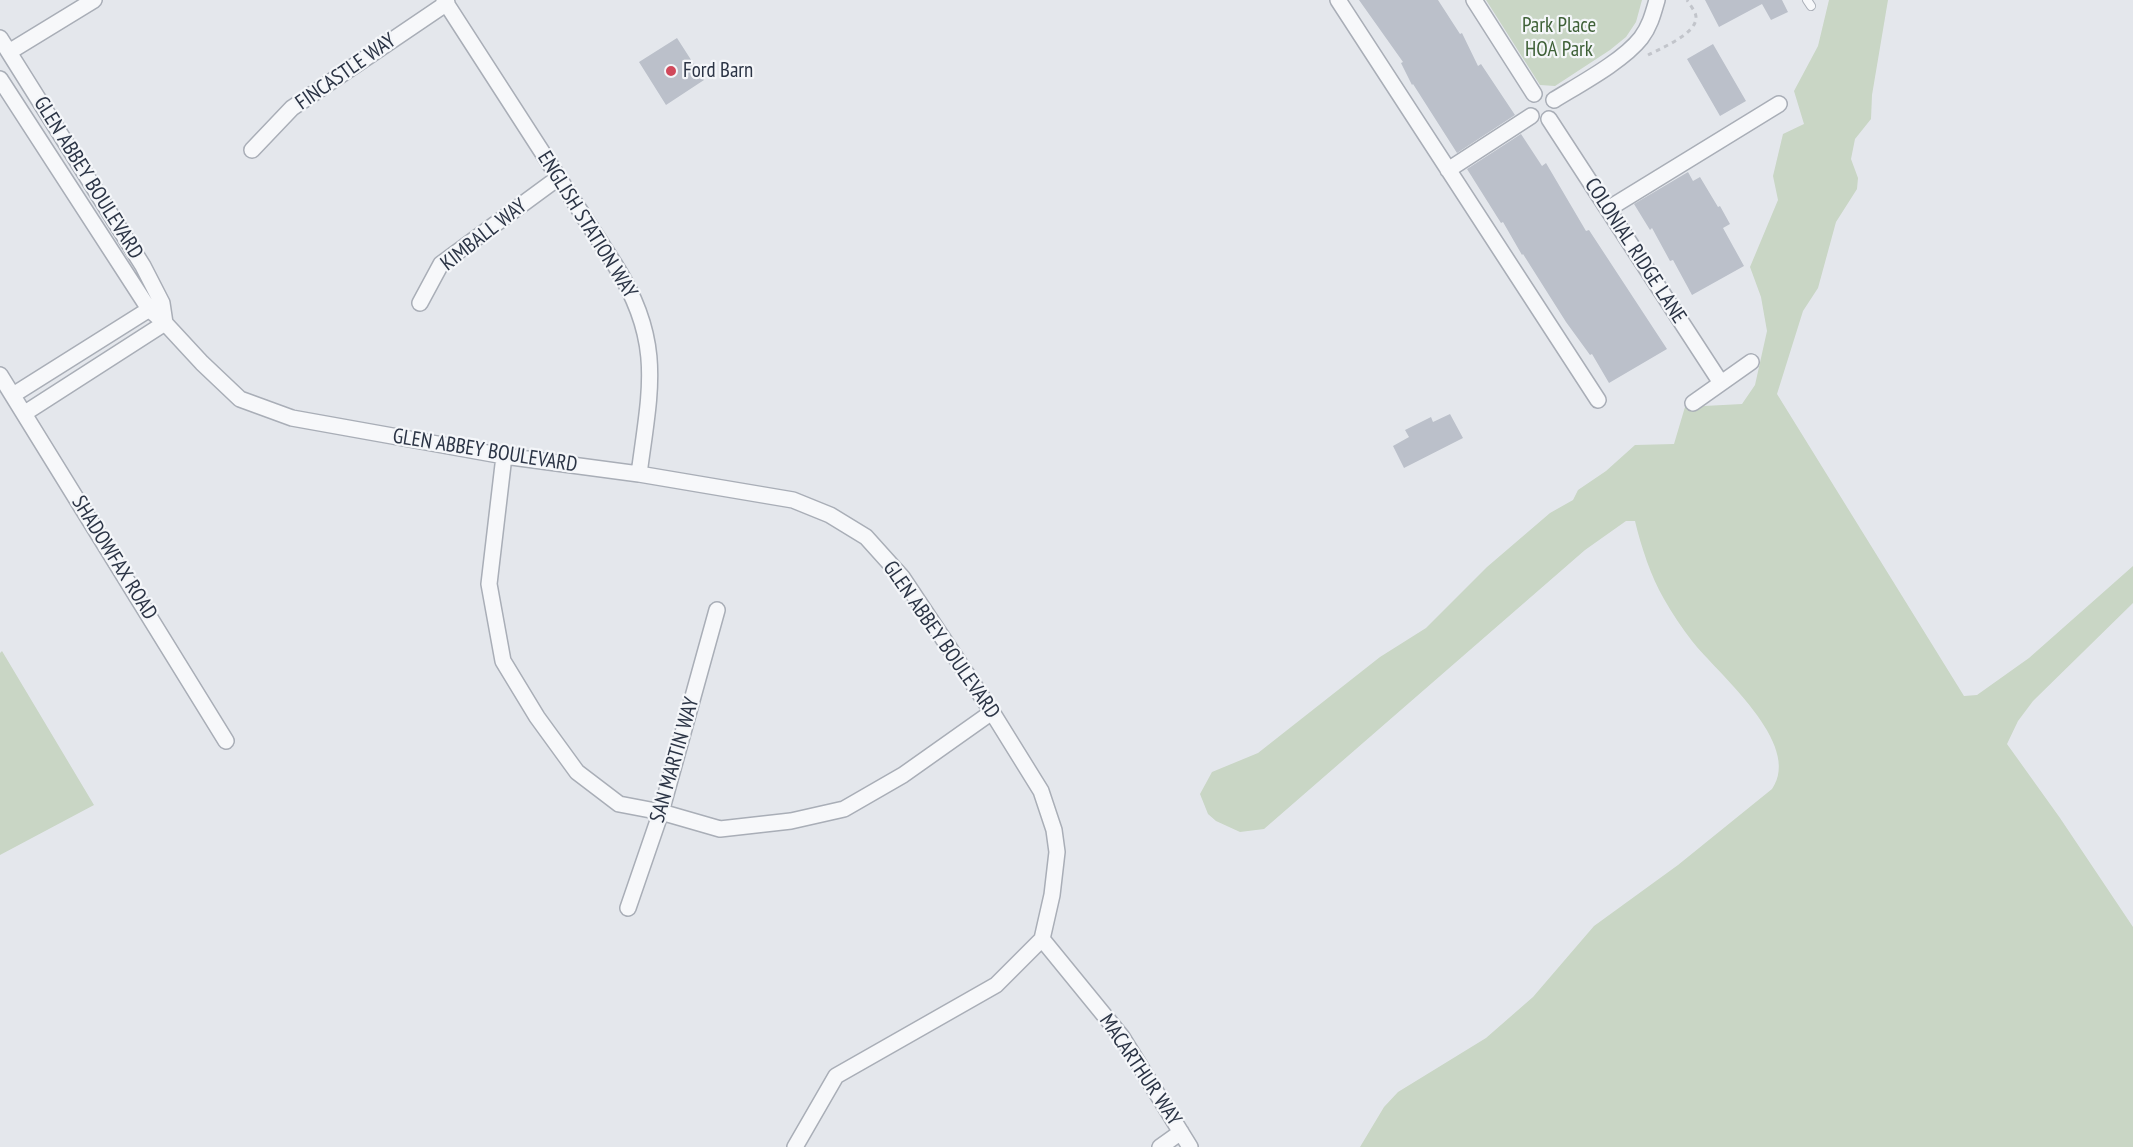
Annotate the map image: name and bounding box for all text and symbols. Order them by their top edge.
park label: Park Place HOA Park [1522,13,1596,63]
street label: FINCASTLE WAY [291,28,401,116]
place label: Ford Barn [683,58,753,84]
marker: Ford Barn [664,64,678,78]
street label: GLEN ABBEY BOULEVARD [28,92,148,264]
street label: ENGLISH STATION WAY [532,147,642,303]
street label: COLONIAL RIDGE LANE [1579,174,1691,328]
street label: KIMBALL WAY [436,194,532,276]
street label: GLEN ABBEY BOULEVARD [391,424,579,478]
street label: SHADOWFAX ROAD [66,492,162,624]
street label: GLEN ABBEY BOULEVARD [877,556,1005,724]
street label: SAN MARTIN WAY [645,695,705,825]
street label: MACARTHUR WAY [1093,1009,1187,1131]

